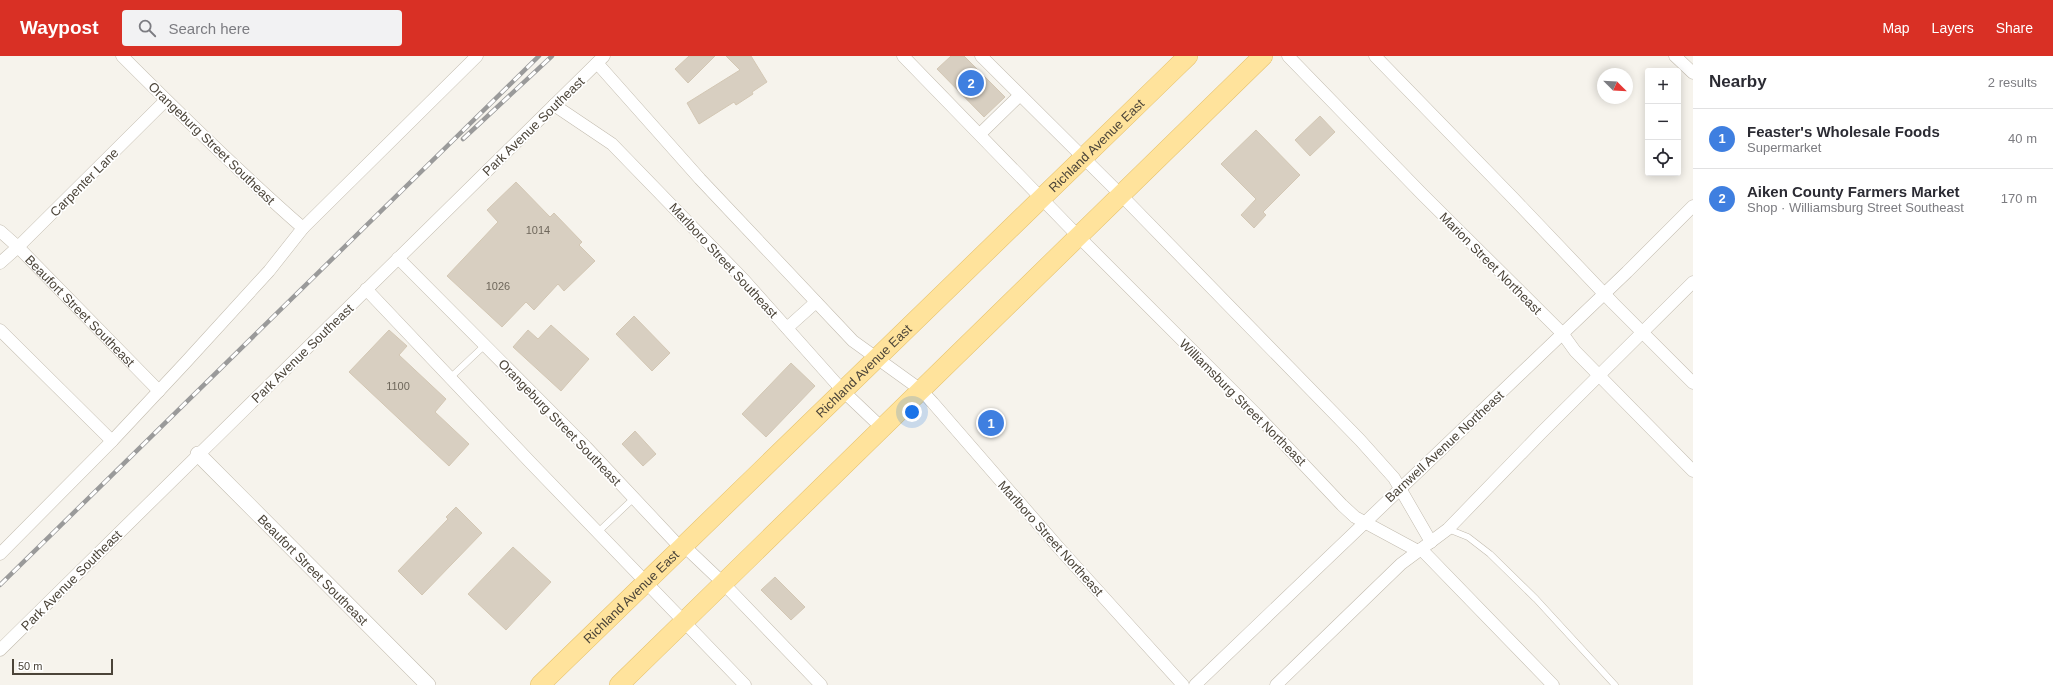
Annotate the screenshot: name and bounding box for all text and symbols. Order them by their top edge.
search box [122,10,402,46]
text: Waypost [20,17,98,38]
icon: search [136,17,158,39]
text: Search here [168,20,250,37]
text: Map [1882,20,1910,36]
text: Layers [1932,20,1974,36]
text: Share [1996,20,2033,36]
pin: 2 [958,68,984,98]
north arrow [1597,68,1633,104]
map controls [1645,68,1681,176]
button: + [1645,68,1681,104]
text: Nearby [1709,72,1767,91]
street label: Park Avenue Southeast [479,74,588,179]
text: 2 results [1988,75,2037,90]
street label: Orangeburg Street Southeast [145,79,278,208]
street label: Richland Avenue East [1046,96,1148,195]
button: − [1645,104,1681,140]
text: Feaster's Wholesale Foods [1747,123,1940,140]
text: 1 [1718,131,1726,146]
text: 40 m [2008,131,2037,146]
button: locate [1645,140,1681,176]
text: Supermarket [1747,140,1821,155]
street label: Carpenter Lane [47,145,122,220]
text: Aiken County Farmers Market [1747,183,1960,200]
text: 2 [1718,191,1726,206]
text: 170 m [2001,191,2037,206]
street label: Marlboro Street Southeast [666,200,781,321]
text: Shop · Williamsburg Street Southeast [1747,200,1964,215]
street label: Marion Street Northeast [1437,209,1545,318]
house number: 1014 [526,224,550,236]
street label: Beaufort Street Southeast [22,252,138,370]
house number: 1026 [486,280,510,292]
street label: Park Avenue Southeast [248,301,357,406]
street label: Richland Avenue East [813,321,915,421]
street label: Williamsburg Street Northeast [1176,336,1309,469]
street label: Orangeburg Street Southeast [495,356,624,489]
house number: 1100 [386,380,410,392]
street label: Barnwell Avenue Northeast [1382,387,1507,505]
your location [902,402,922,422]
pin: 1 [978,408,1004,438]
street label: Marlboro Street Northeast [995,478,1106,599]
street label: Beaufort Street Southeast [254,511,371,628]
street label: Park Avenue Southeast [18,527,125,634]
street label: Richland Avenue East [581,547,682,646]
scale bar [12,657,113,676]
text: 50 m [18,660,42,672]

